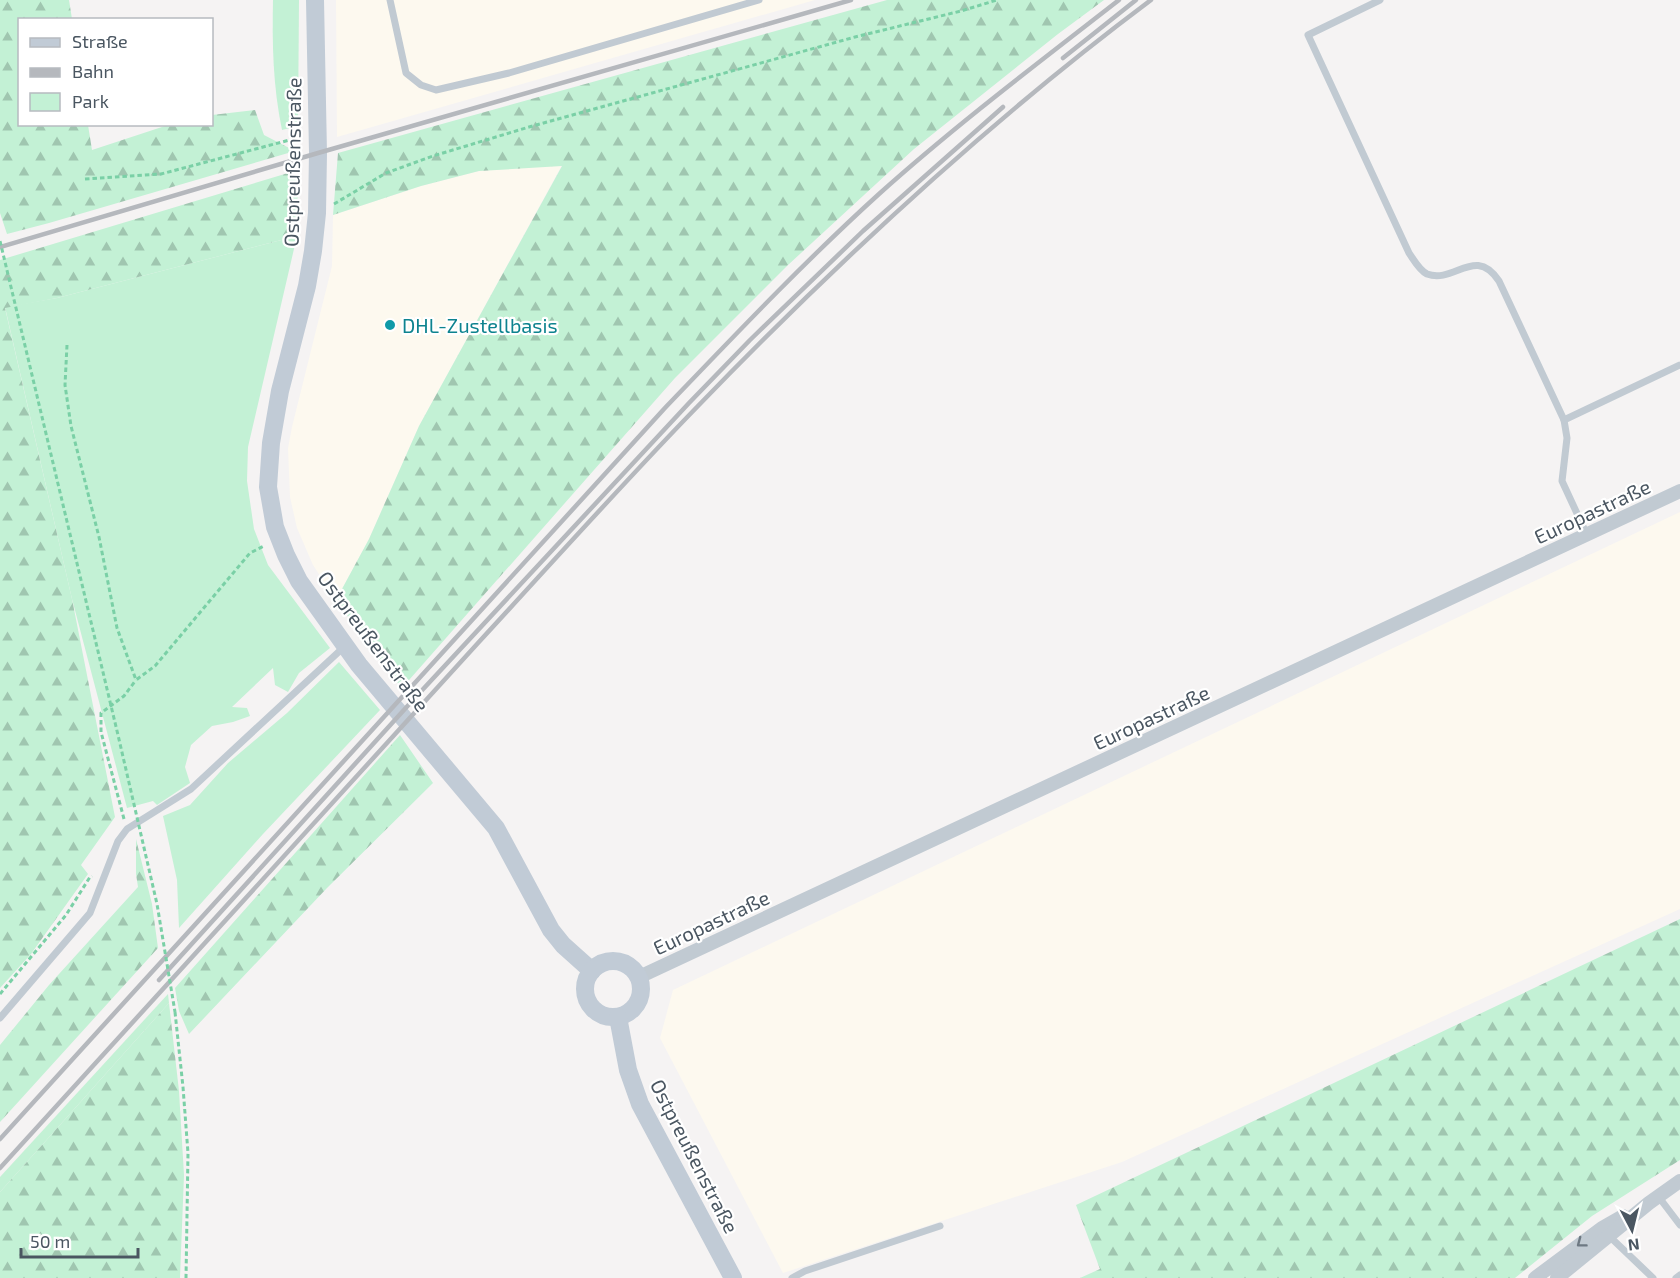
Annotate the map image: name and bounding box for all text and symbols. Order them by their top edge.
legend [18,18,213,126]
text: Straße [72,30,128,52]
text: Bahn [72,60,114,82]
street label: Ostpreußenstraße [279,77,305,247]
text: Park [72,90,109,112]
place label: DHL-Zustellbasis [402,313,558,337]
marker: DHL-Zustellbasis [383,318,397,332]
street label: Europastraße [1530,474,1654,548]
street label: Ostpreußenstraße [313,566,435,716]
street label: Europastraße [1089,680,1213,754]
street label: Europastraße [649,885,773,959]
street label: Ostpreußenstraße [646,1075,744,1237]
north arrow [1602,1200,1662,1260]
scale bar [21,1221,138,1259]
text: 50 m [30,1230,70,1252]
text: N [1627,1235,1641,1256]
one-way arrow [1576,1236,1587,1247]

